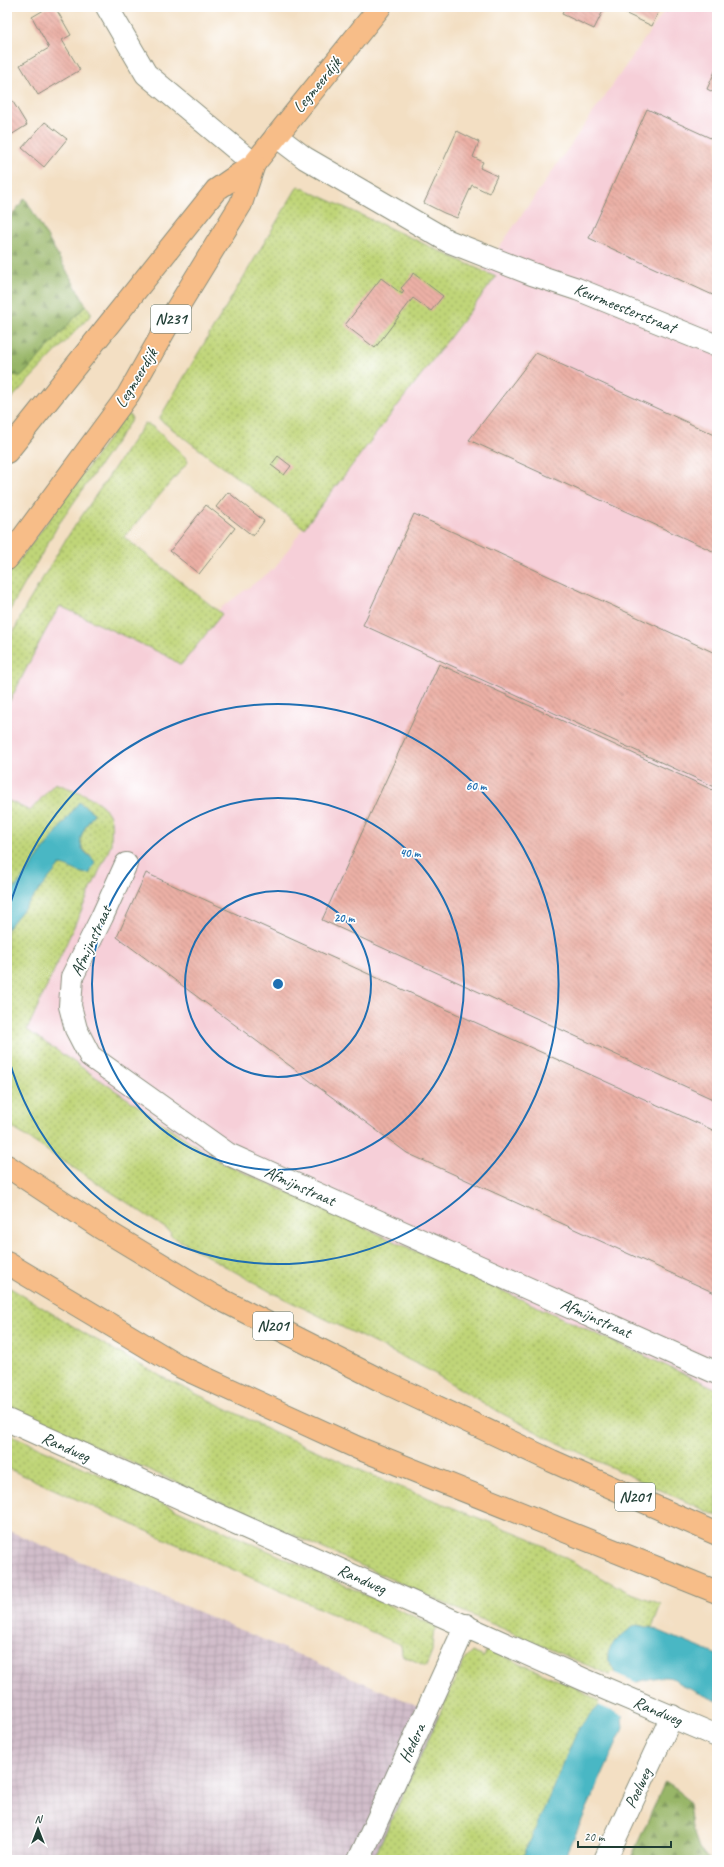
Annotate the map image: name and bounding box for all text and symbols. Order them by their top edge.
street label: Legmeerdijk [288,51,347,117]
street label: Keurmeesterstraat [571,278,681,339]
road number: N231 [151,305,191,333]
street label: Legmeerdijk [110,343,163,412]
text: 60 m [466,778,488,794]
text: 40 m [400,845,421,861]
street label: Afmijnstraat [66,900,117,979]
text: 20 m [334,910,355,926]
centre of rings [271,977,285,991]
street label: Afmijnstraat [261,1161,341,1212]
street label: Afmijnstraat [557,1293,637,1344]
road number: N201 [253,1312,293,1340]
street label: Randweg [38,1427,94,1467]
road number: N201 [615,1483,655,1511]
street label: Randweg [334,1559,390,1599]
street label: Randweg [630,1691,686,1731]
street label: Hedera [394,1718,431,1766]
street label: Poelweg [620,1764,657,1812]
north arrow [18,1809,58,1849]
text: N [35,1812,44,1826]
scale bar [578,1823,671,1849]
text: 20 m [584,1829,606,1845]

